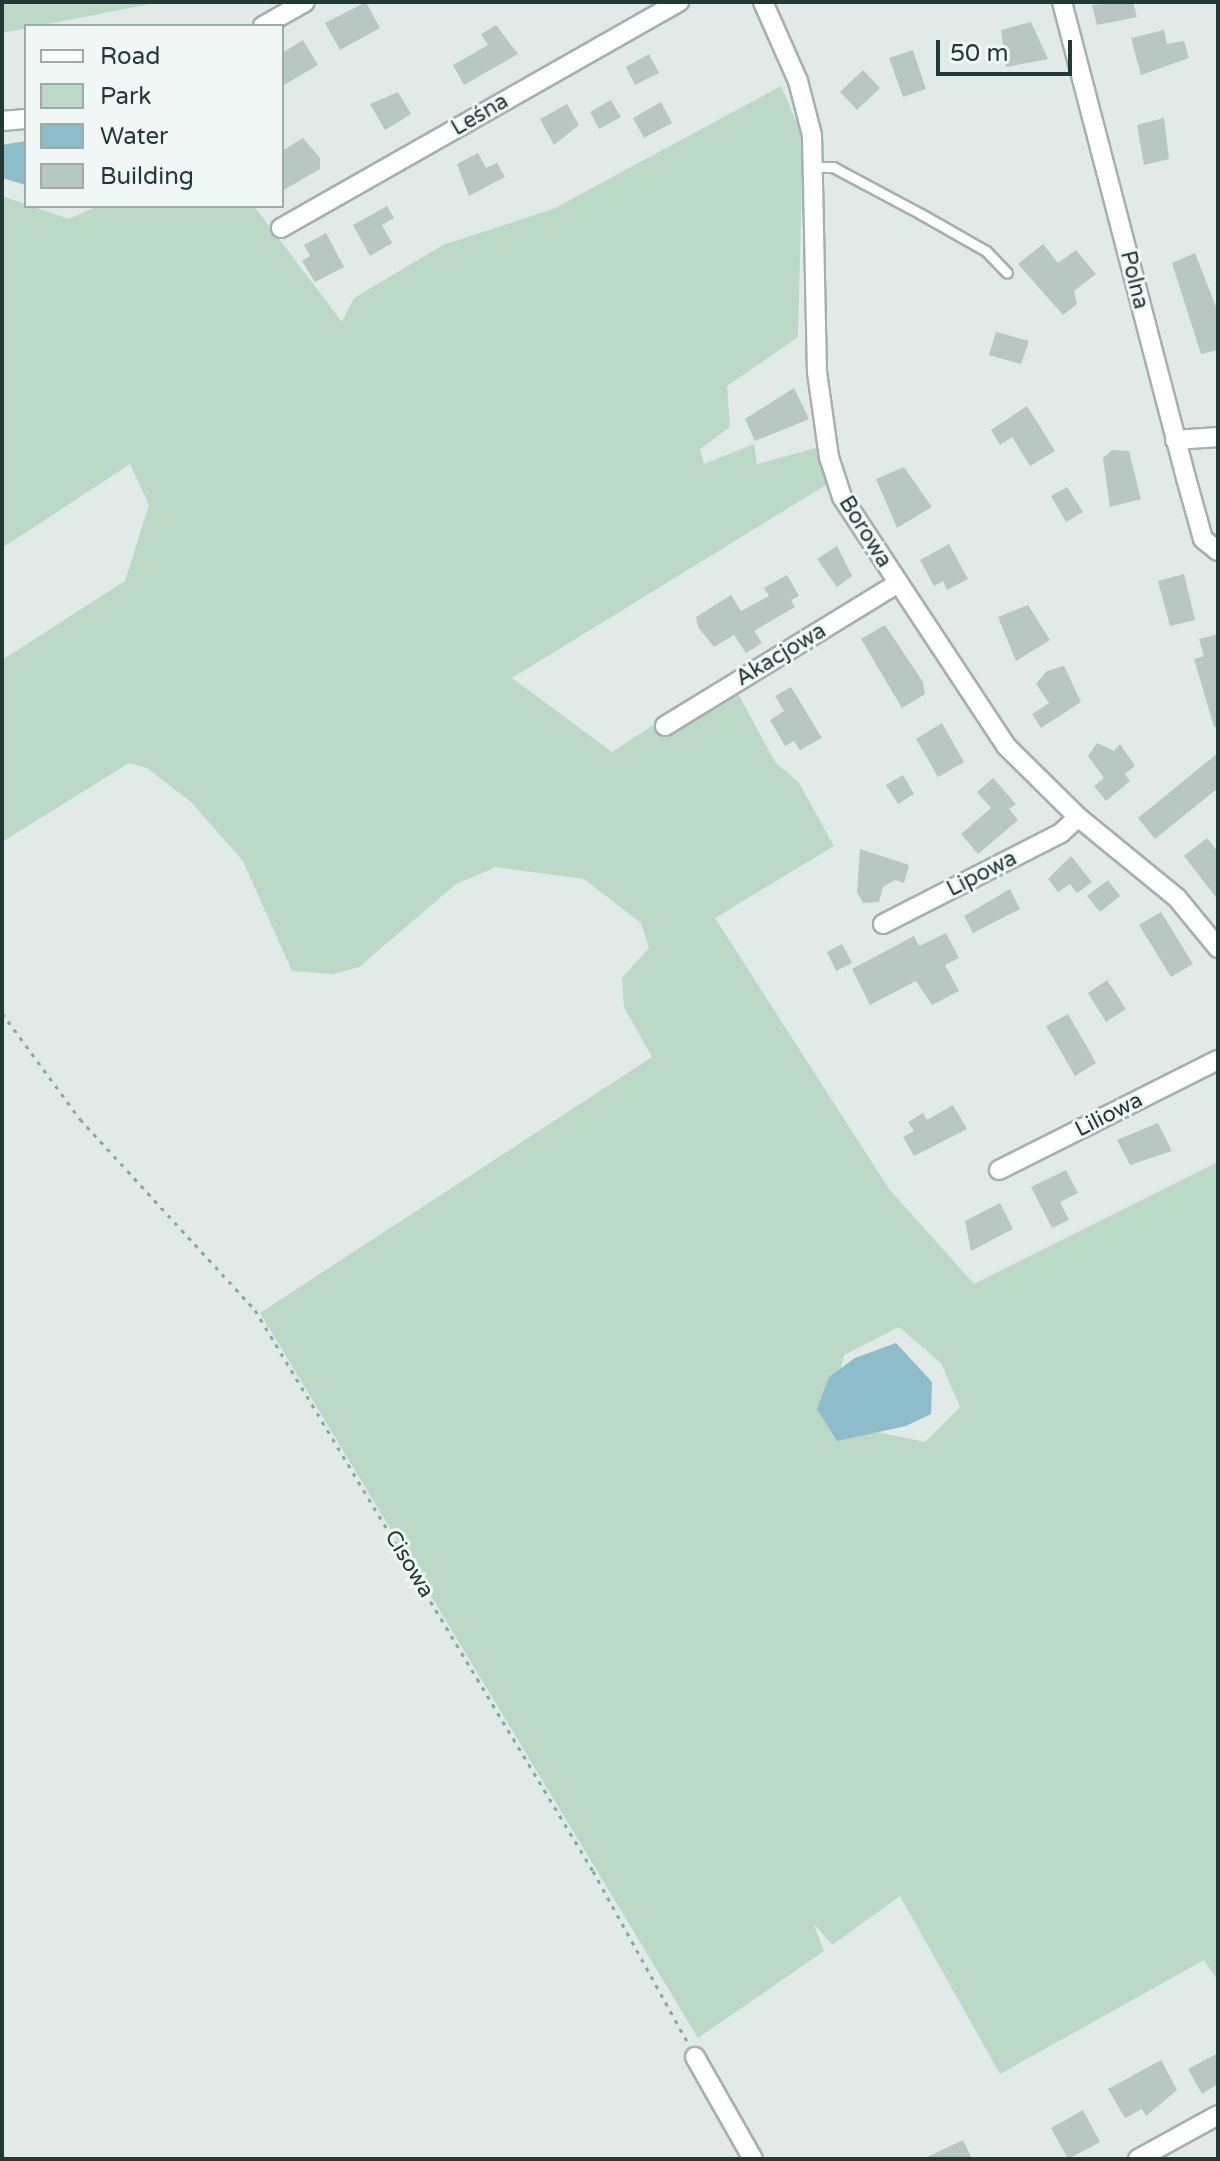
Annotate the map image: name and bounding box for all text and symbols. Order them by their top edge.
legend [24,24,284,208]
scale bar [940,24,1076,74]
text: 50 m [950,39,1008,68]
text: Road [100,42,160,71]
text: Park [100,82,151,111]
street label: Leśna [447,88,513,142]
text: Water [100,122,168,151]
text: Building [100,162,194,191]
street label: Polna [1114,248,1154,312]
street label: Borowa [833,491,897,573]
street label: Akacjowa [731,618,831,692]
street label: Lipowa [943,845,1021,903]
street label: Liliowa [1071,1087,1147,1143]
street label: Cisowa [379,1525,439,1603]

